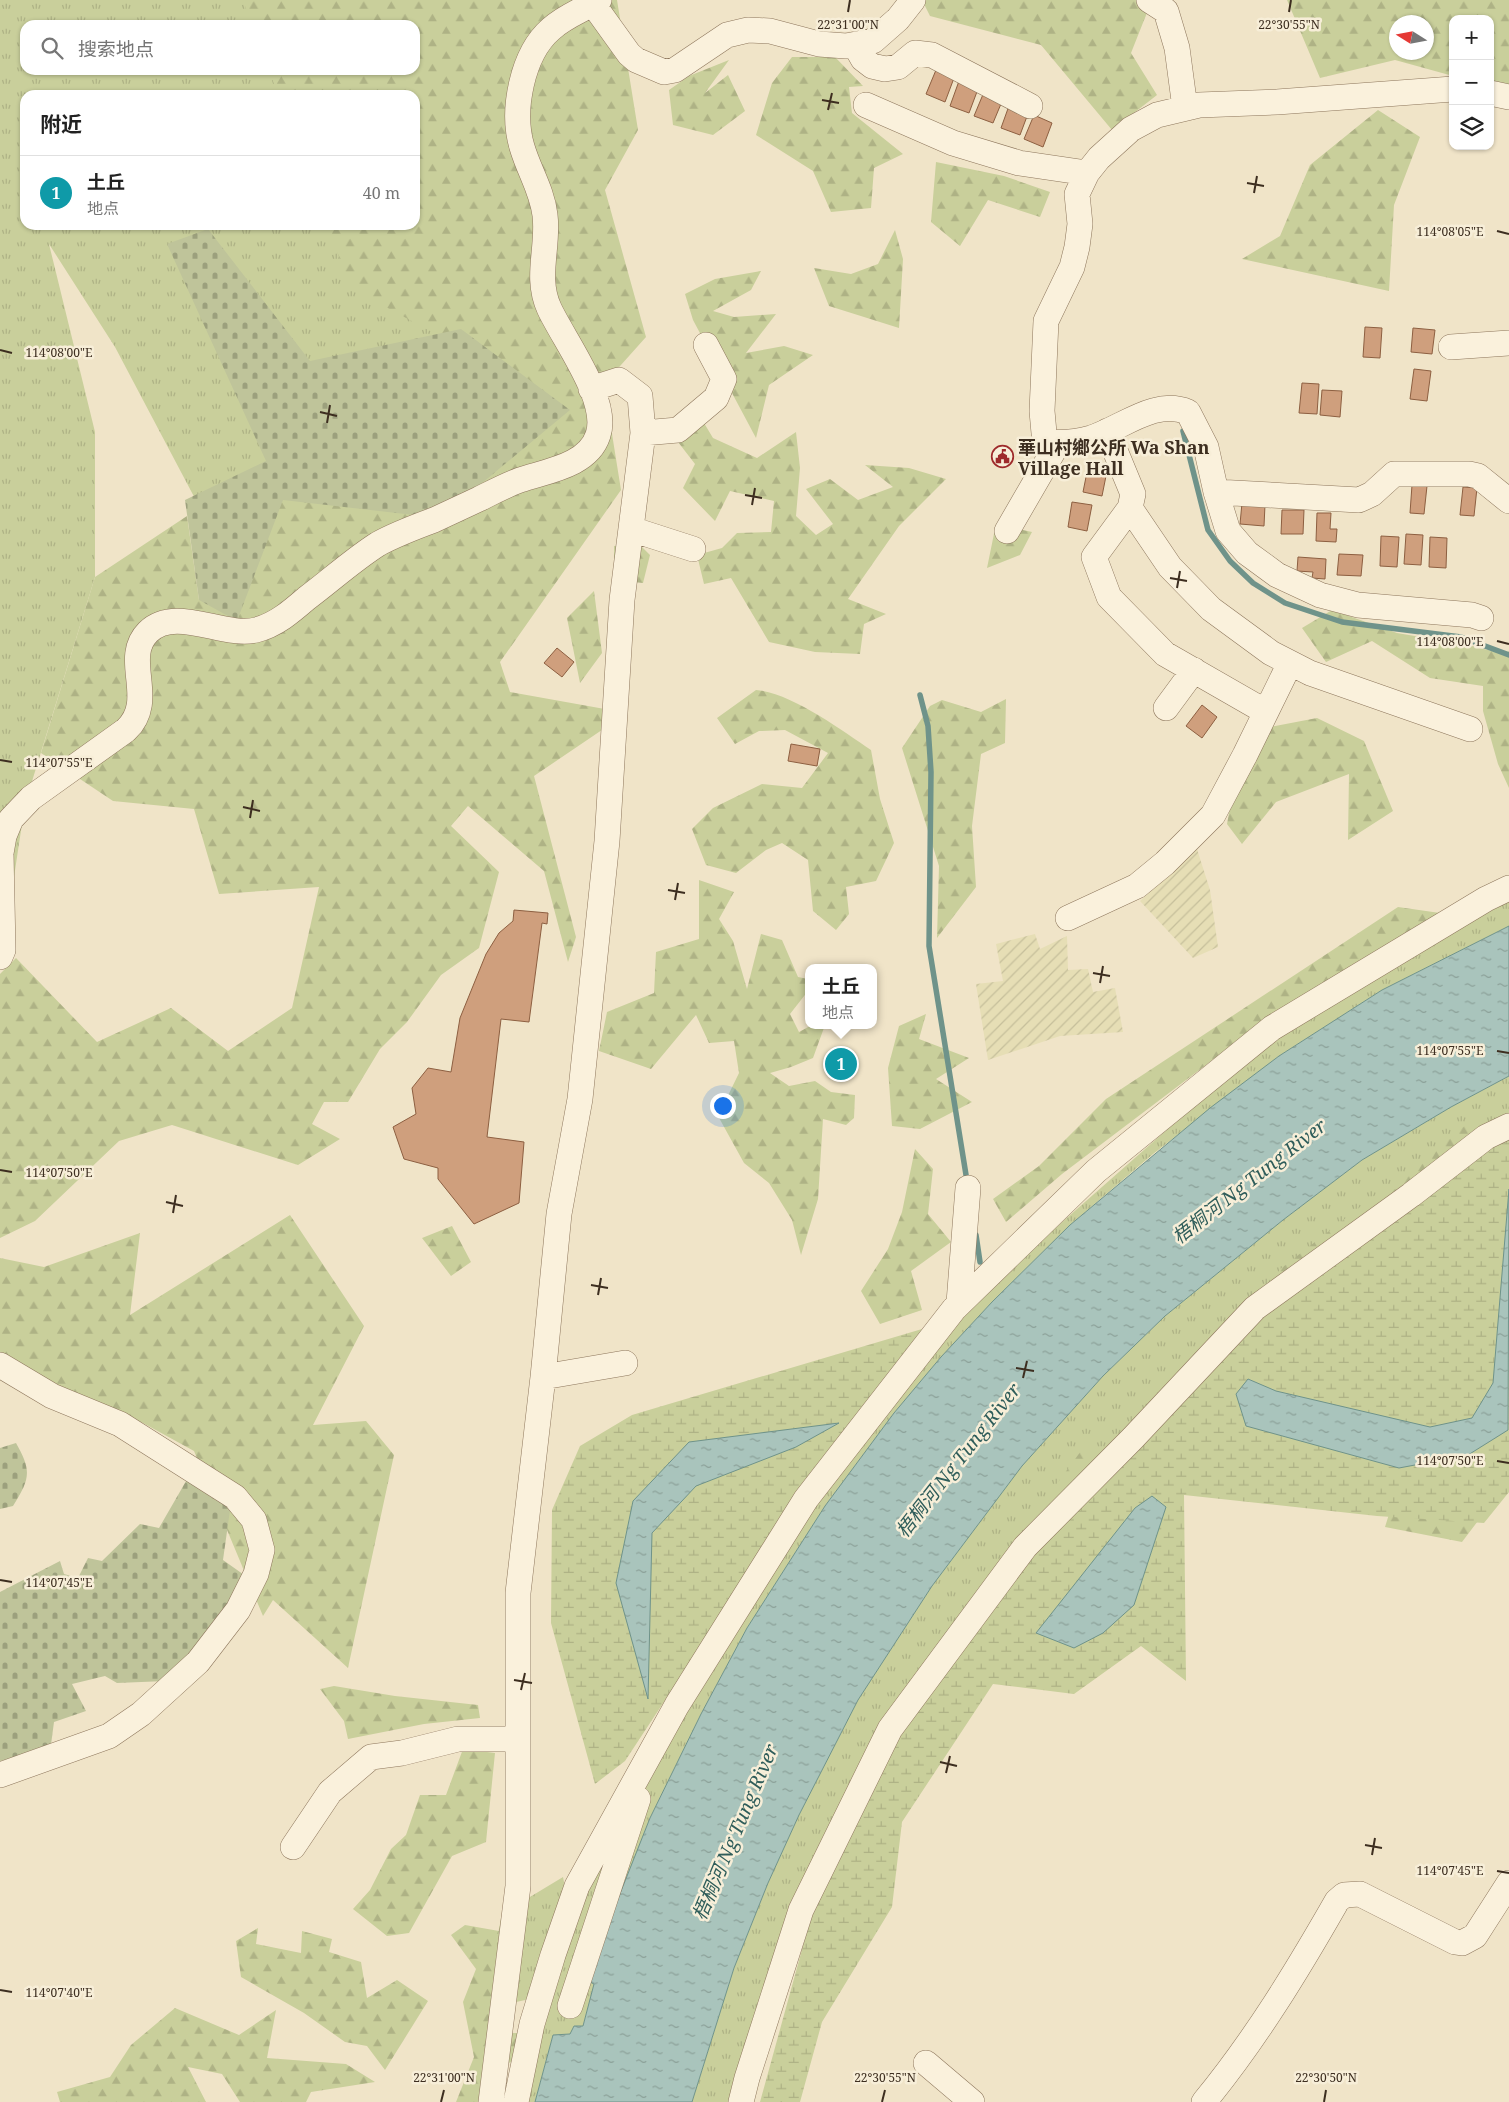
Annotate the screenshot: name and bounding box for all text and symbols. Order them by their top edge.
north arrow [1389,15,1434,60]
map controls [1449,15,1494,150]
button: + [1449,15,1494,60]
text: 22°31'00"N [817,16,879,33]
text: 22°30'55"N [1258,16,1320,33]
search box [20,20,420,75]
icon: search [38,34,66,62]
text: 搜索地点 [78,36,154,62]
button: − [1449,60,1494,105]
button: layers [1449,105,1494,150]
text: 附近 [40,110,82,138]
text: 土丘 [87,169,125,195]
text: 1 [51,182,61,204]
text: 40 m [363,182,400,204]
text: 地点 [87,197,119,219]
text: 114°08'05"E [1417,223,1483,240]
text: 114°08'00"E [26,344,92,361]
place label: 華山村鄉公所 Wa Shan Village Hall [1018,435,1209,480]
public building icon: 華山村鄉公所 Wa Shan Village Hall [990,445,1014,469]
text: 114°08'00"E [1417,633,1483,650]
text: 114°07'55"E [26,754,92,771]
popup [805,964,877,1029]
text: 土丘 [822,973,860,999]
text: 地点 [822,1001,854,1023]
text: 114°07'55"E [1417,1042,1483,1059]
pin: 1 [825,1045,857,1083]
your location [710,1093,736,1119]
water label: 梧桐河 Ng Tung River [1167,1113,1331,1249]
text: 114°07'50"E [26,1164,92,1181]
water label: 梧桐河 Ng Tung River [890,1378,1026,1542]
text: 114°07'50"E [1417,1452,1483,1469]
text: 114°07'45"E [26,1574,92,1591]
water label: 梧桐河 Ng Tung River [686,1740,784,1924]
text: 114°07'45"E [1417,1862,1483,1879]
text: 114°07'40"E [26,1984,92,2001]
text: 22°31'00"N [413,2069,475,2086]
text: 22°30'55"N [854,2069,916,2086]
text: 22°30'50"N [1295,2069,1357,2086]

